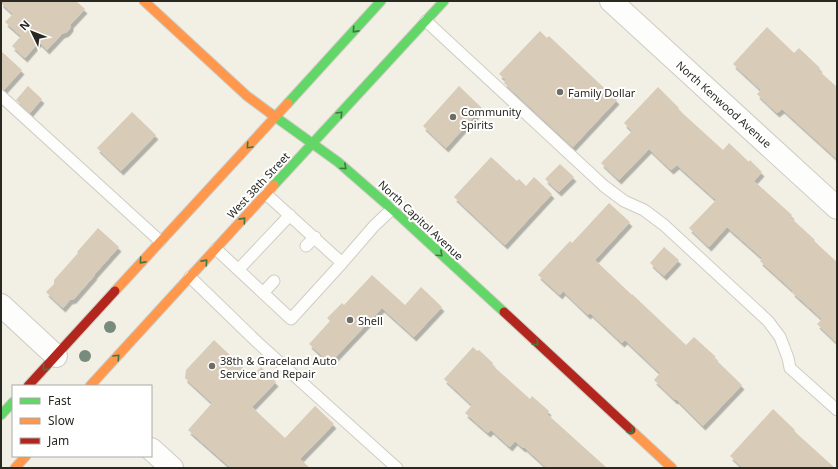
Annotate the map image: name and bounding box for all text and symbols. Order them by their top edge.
north arrow [12,12,52,52]
text: N [16,16,33,33]
one-way arrow [352,25,360,33]
street label: North Kenwood Avenue [673,57,775,151]
place label: Family Dollar [568,85,636,100]
marker: Family Dollar [555,87,565,97]
place label: Community Spirits [461,104,522,132]
one-way arrow [335,112,342,119]
marker: Community Spirits [448,112,458,122]
one-way arrow [247,141,254,148]
street label: West 38th Street [223,149,293,221]
one-way arrow [339,162,347,170]
street label: North Capitol Avenue [375,177,467,263]
one-way arrow [238,217,246,225]
one-way arrow [436,250,443,257]
one-way arrow [139,256,146,264]
one-way arrow [200,259,207,266]
place label: Shell [358,313,383,328]
marker: Shell [345,315,355,325]
one-way arrow [531,338,539,345]
place label: 38th & Graceland Auto Service and Repair [220,353,337,381]
one-way arrow [112,354,119,362]
marker: 38th & Graceland Auto Service and Repair [207,361,217,371]
one-way arrow [42,363,49,371]
legend [12,385,152,457]
text: Fast [48,392,72,409]
text: Slow [48,412,75,429]
one-way arrow [627,426,634,433]
text: Jam [47,432,69,449]

